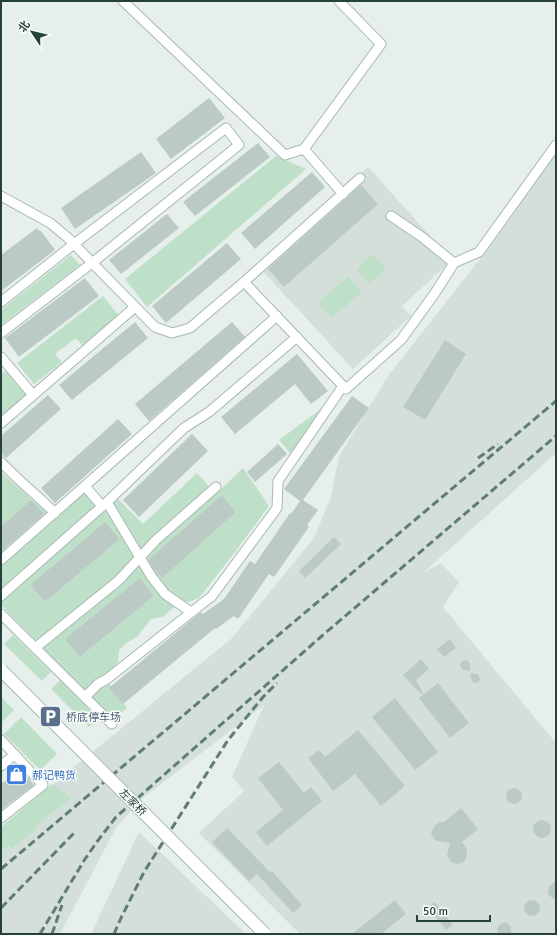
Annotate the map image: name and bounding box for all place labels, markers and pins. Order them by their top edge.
parking icon: 桥底停车场 [37,704,63,730]
place label: 桥底停车场 [66,711,121,724]
shop icon: 郝记鸭货 [4,762,30,788]
place label: 郝记鸭货 [32,769,76,782]

